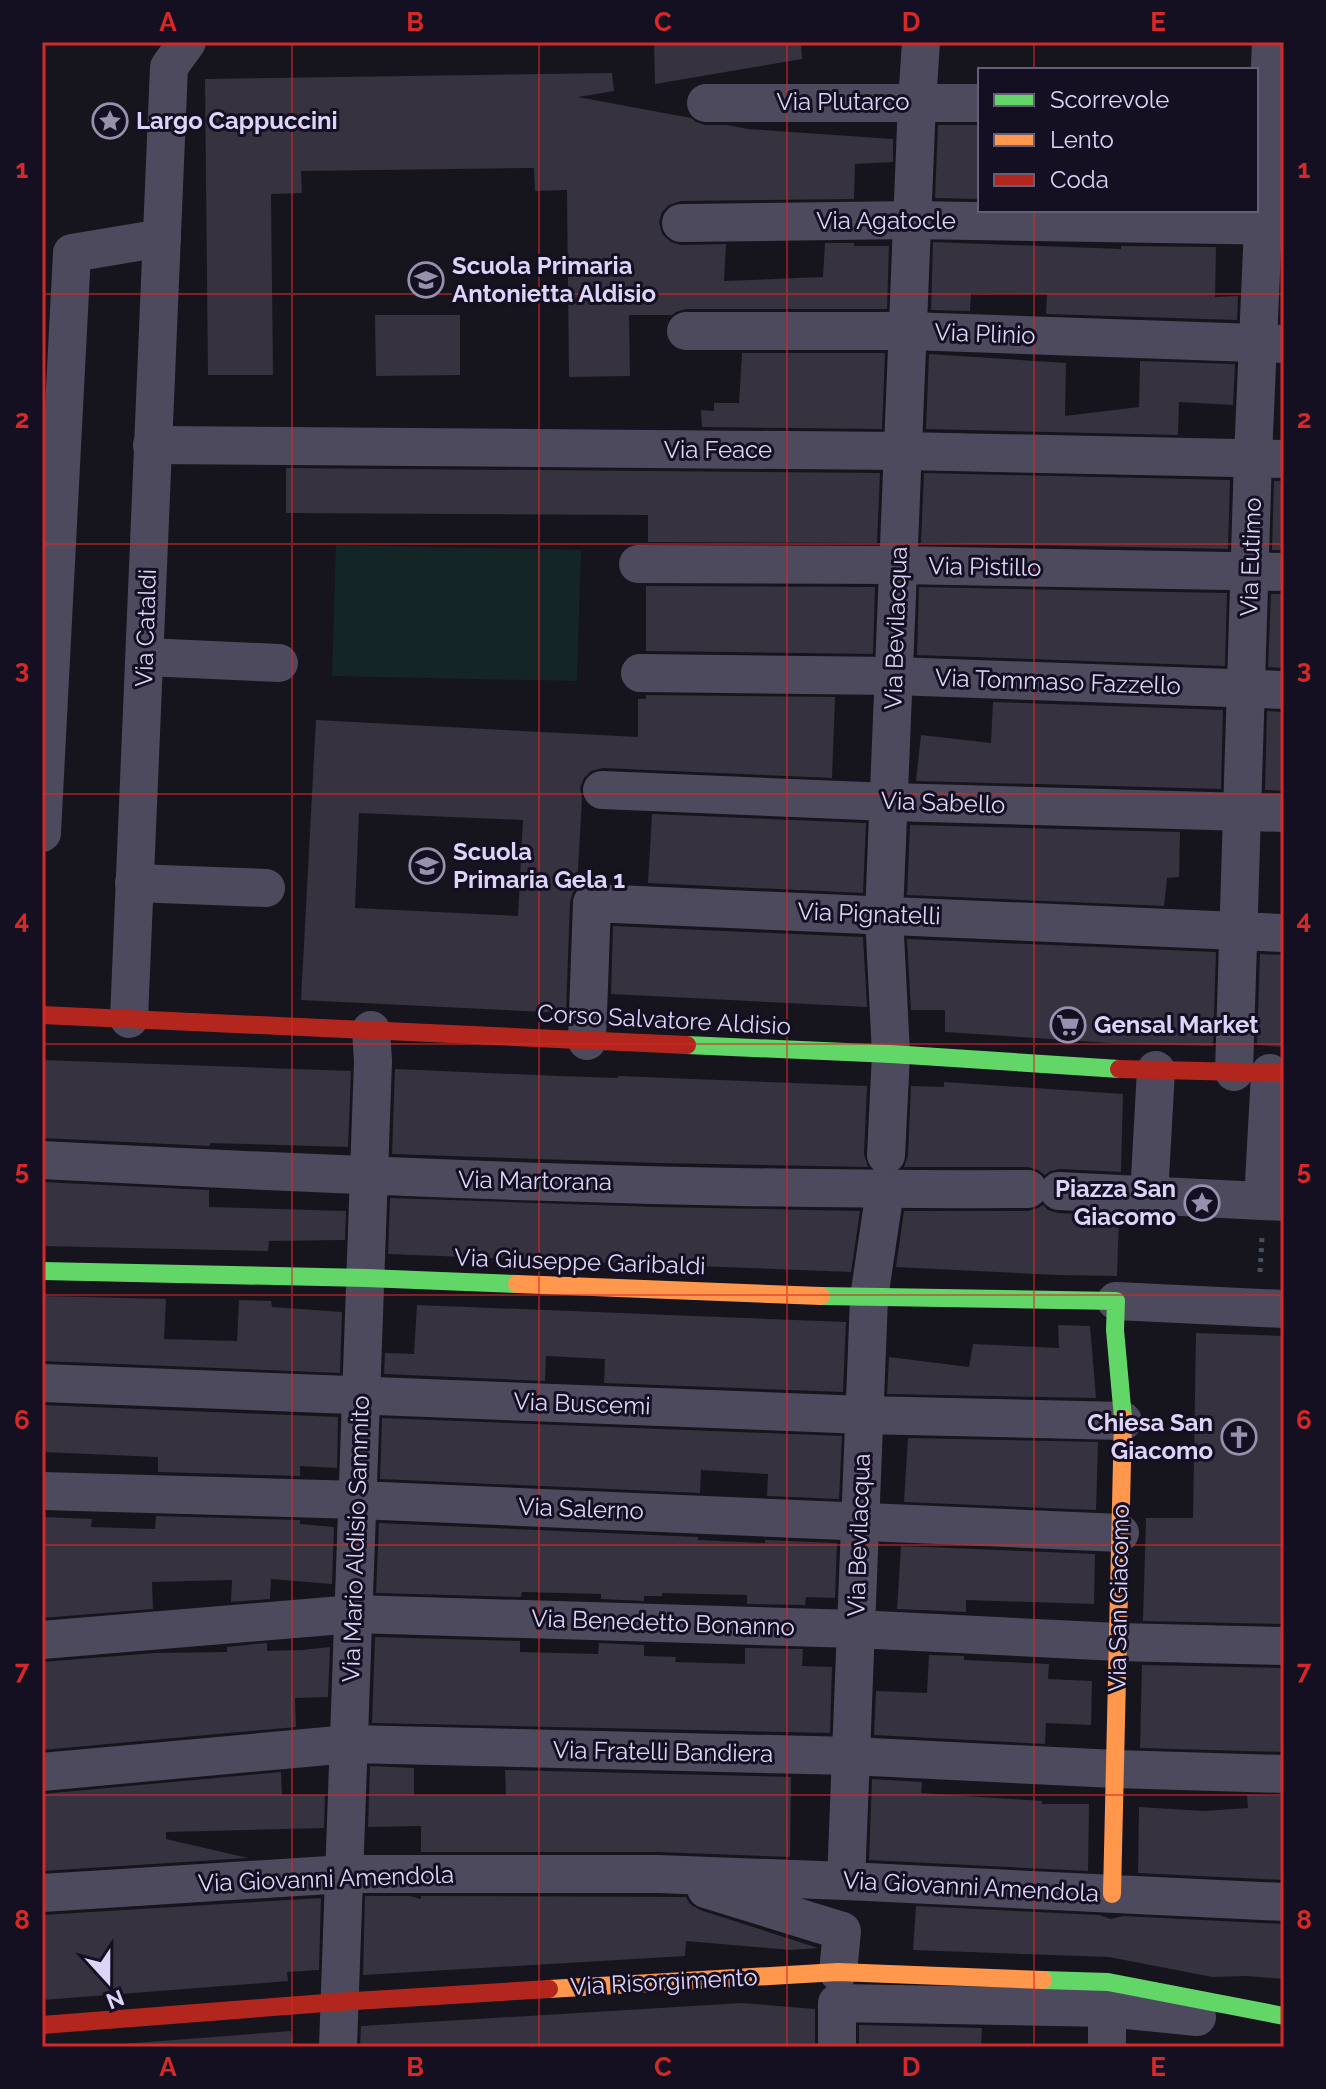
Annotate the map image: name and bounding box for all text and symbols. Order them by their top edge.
text: A [159,7,177,37]
text: B [406,7,424,37]
text: C [654,7,672,37]
text: D [902,7,920,37]
text: E [1150,7,1166,37]
legend [978,68,1258,212]
text: Scorrevole [1050,85,1169,114]
street label: Via Plutarco [777,87,909,116]
place icon: Largo Cappuccini [91,102,129,140]
place label: Largo Cappuccini [136,106,338,135]
text: Lento [1050,125,1114,154]
text: 1 [16,154,29,184]
text: 1 [1298,154,1311,184]
text: Coda [1050,165,1109,194]
street label: Via Agatocle [816,206,956,235]
place label: Scuola Primaria Antonietta Aldisio [452,251,656,308]
school or university icon: Scuola Primaria Antonietta Aldisio [407,261,445,299]
street label: Via Plinio [934,317,1036,350]
text: 2 [15,404,29,434]
text: 2 [1297,404,1311,434]
street label: Via Feace [664,435,772,464]
street label: Via Eutimo [1234,497,1267,617]
street label: Via Bevilacqua [878,546,913,710]
street label: Via Pistillo [928,551,1042,582]
street label: Via Cataldi [129,569,162,687]
text: 3 [15,654,29,684]
text: 3 [1297,654,1311,684]
street label: Via Tommaso Fazzello [935,663,1181,700]
street label: Via Sabello [880,786,1006,819]
place label: Scuola Primaria Gela 1 [453,837,625,894]
school or university icon: Scuola Primaria Gela 1 [408,847,446,885]
street label: Via Pignatelli [797,897,941,930]
text: 4 [15,905,29,935]
text: 4 [1297,905,1311,935]
street label: Corso Salvatore Aldisio [536,998,792,1041]
supermarket icon: Gensal Market [1049,1006,1087,1044]
place label: Gensal Market [1094,1010,1259,1039]
text: 5 [15,1155,29,1185]
text: 5 [1297,1155,1311,1185]
street label: Via Martorana [458,1165,612,1196]
place label: Piazza San Giacomo [1055,1174,1176,1231]
place icon: Piazza San Giacomo [1183,1184,1221,1222]
street label: Via Giuseppe Garibaldi [454,1243,706,1280]
street label: Via Buscemi [513,1387,651,1420]
street label: Via Mario Aldisio Sammito [336,1395,375,1683]
text: 6 [14,1405,30,1435]
text: 6 [1296,1405,1312,1435]
place label: Chiesa San Giacomo [1087,1408,1213,1465]
church icon: Chiesa San Giacomo [1220,1418,1258,1456]
street label: Via Bevilacqua [841,1453,876,1617]
street label: Via Salerno [518,1492,644,1525]
street label: Via San Giacomo [1102,1504,1135,1692]
street label: Via Benedetto Bonanno [531,1603,795,1642]
text: 7 [15,1655,30,1685]
text: 7 [1297,1655,1312,1685]
street label: Via Fratelli Bandiera [553,1735,773,1768]
street label: Via Giovanni Amendola [197,1860,455,1897]
street label: Via Giovanni Amendola [842,1865,1100,1908]
text: 8 [14,1905,30,1935]
text: 8 [1296,1905,1312,1935]
north arrow [68,1941,148,2021]
street label: Via Risorgimento [570,1962,758,2001]
text: N [103,1985,128,2015]
text: A [159,2052,177,2082]
text: B [406,2052,424,2082]
text: C [654,2052,672,2082]
text: D [902,2052,920,2082]
text: E [1150,2052,1166,2082]

